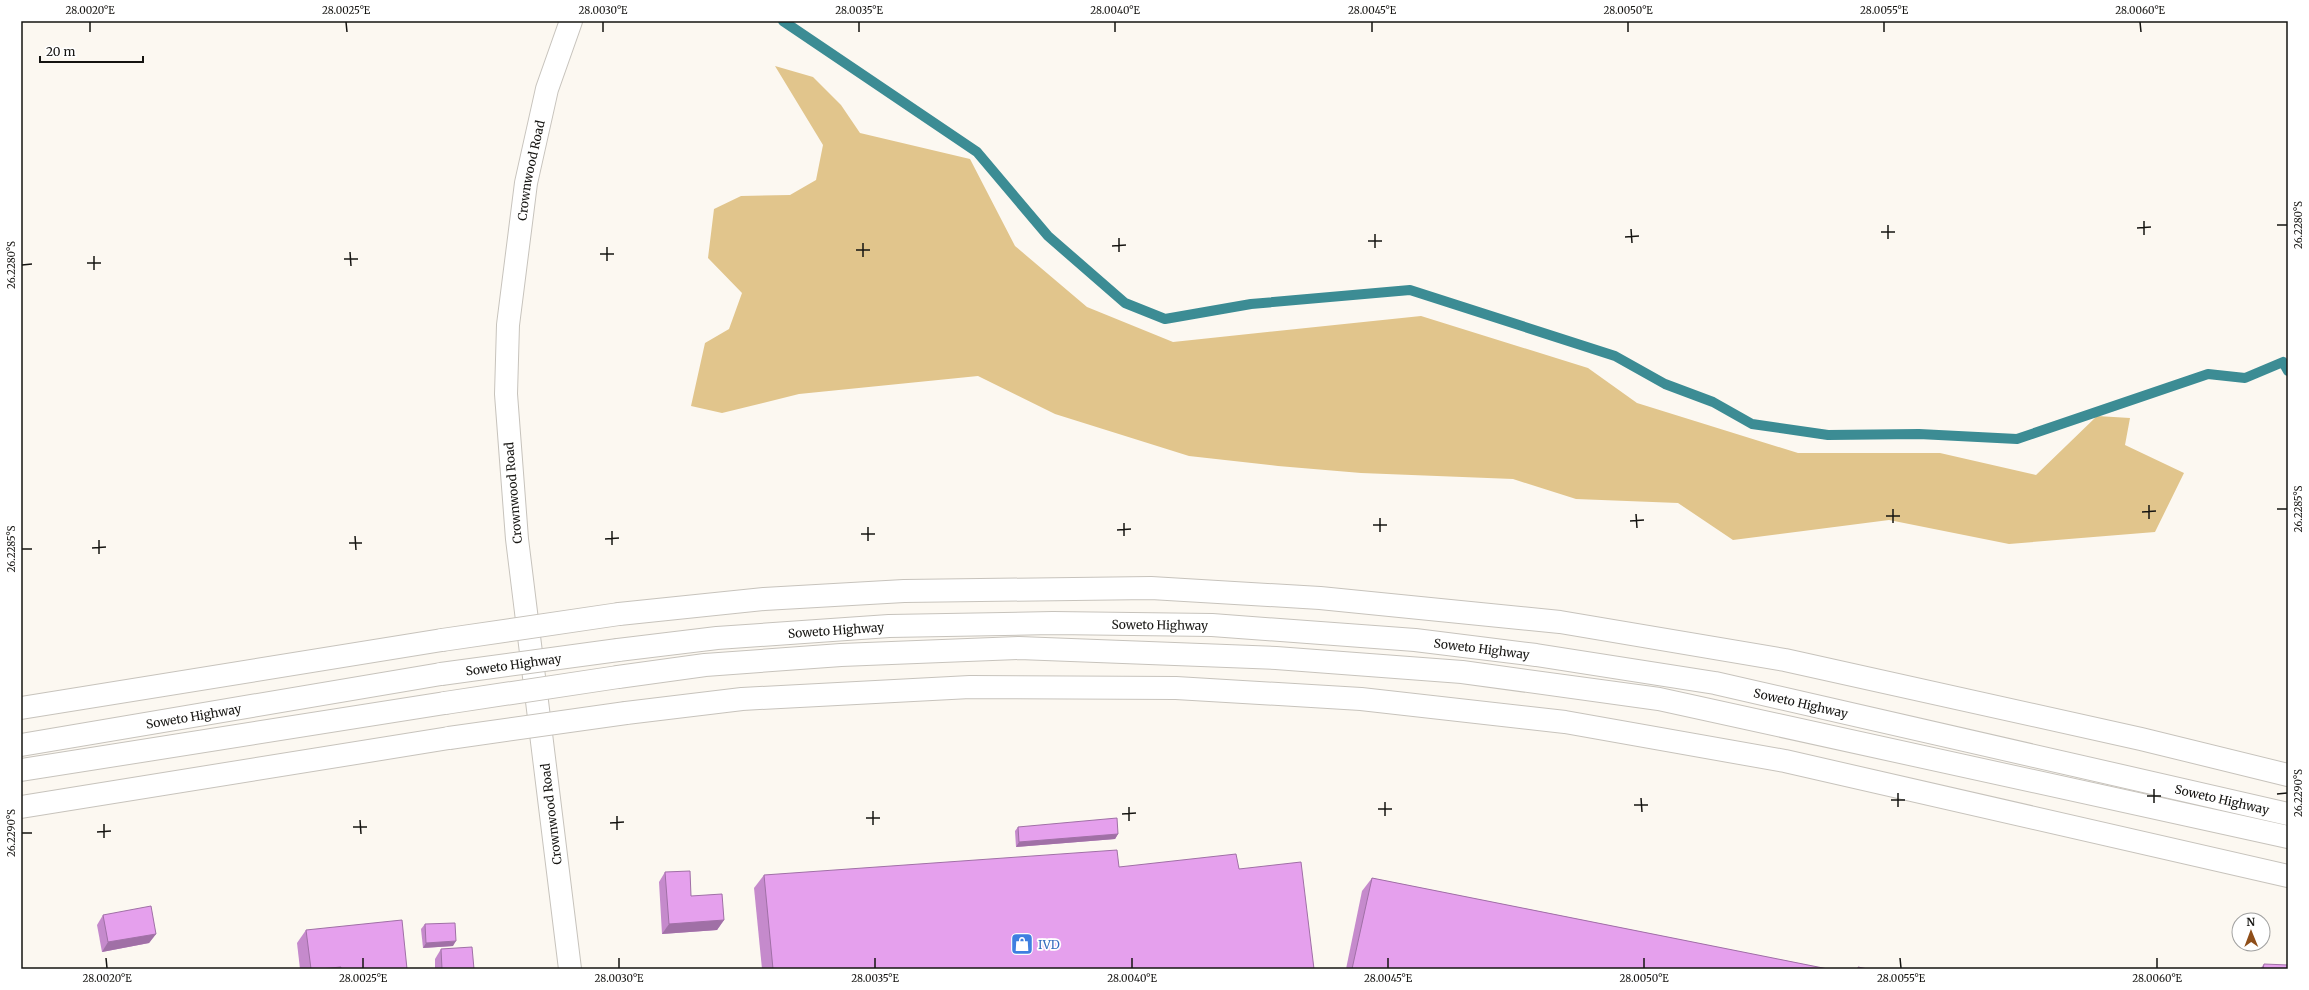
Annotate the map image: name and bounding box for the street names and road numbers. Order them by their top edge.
street label: Crownwood Road [514,119,547,221]
street label: Crownwood Road [501,442,525,544]
street label: Soweto Highway [1111,616,1208,632]
street label: Soweto Highway [787,619,885,641]
street label: Soweto Highway [1433,635,1531,662]
street label: Soweto Highway [465,650,562,678]
street label: Soweto Highway [1752,685,1850,721]
street label: Soweto Highway [145,700,242,731]
street label: Crownwood Road [537,763,565,865]
street label: Soweto Highway [2173,781,2271,817]

